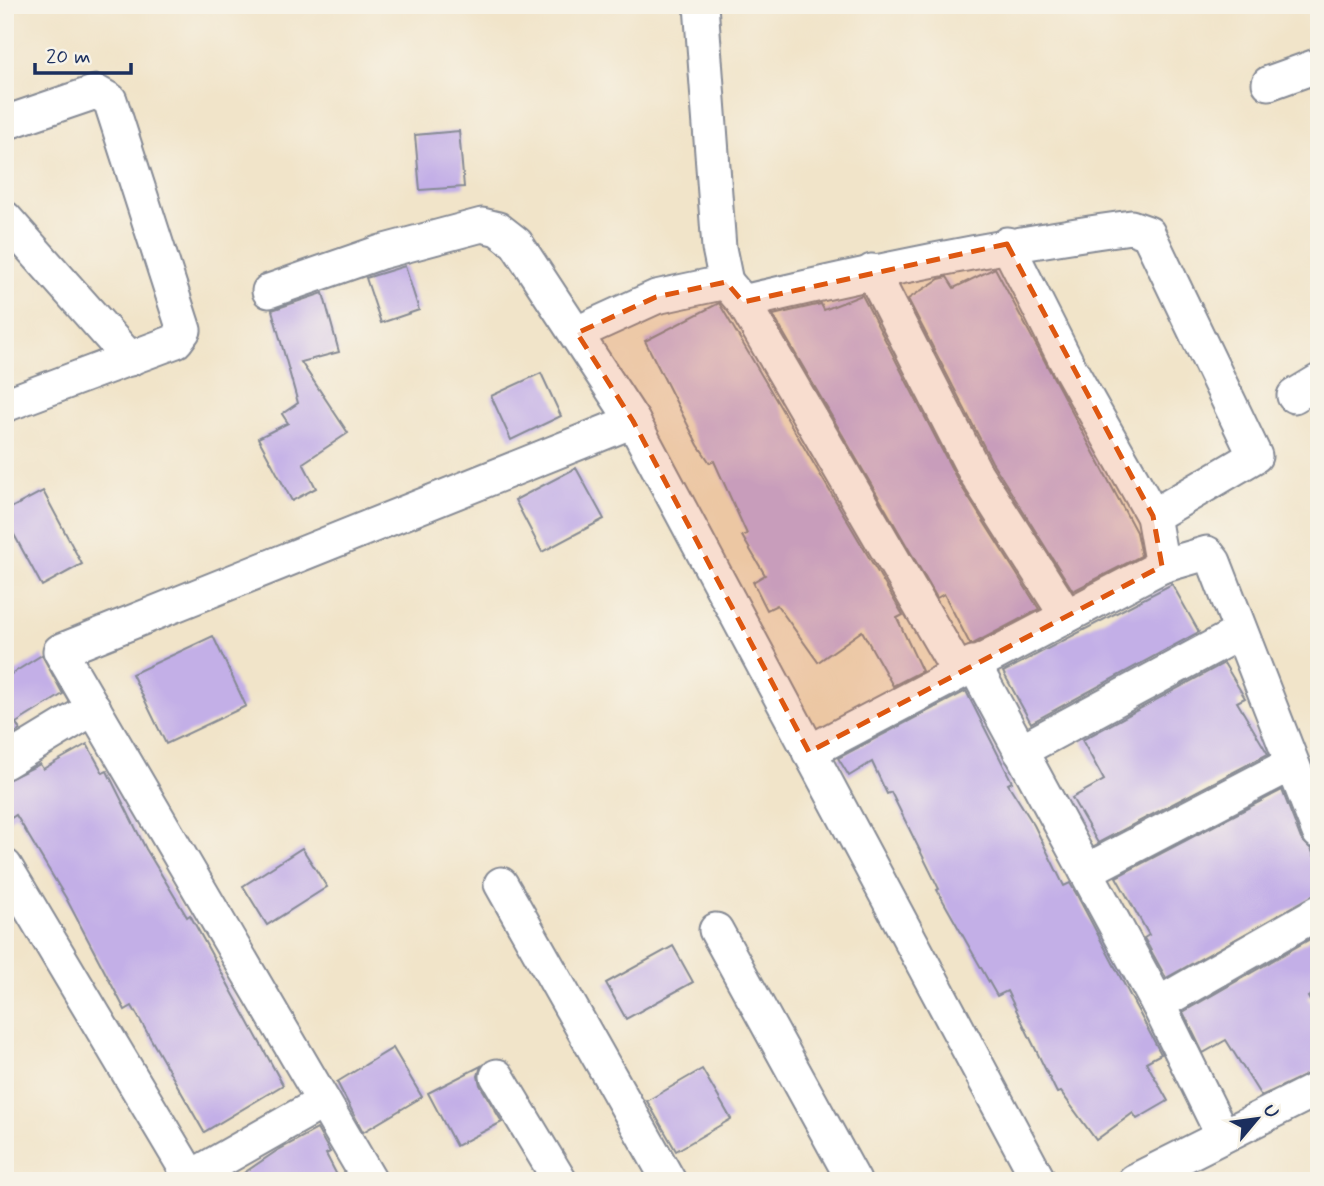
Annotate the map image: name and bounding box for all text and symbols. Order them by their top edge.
scale bar [35,32,131,76]
text: 20 m [46,43,91,71]
north arrow [1222,1084,1292,1154]
text: U [1257,1100,1284,1123]

